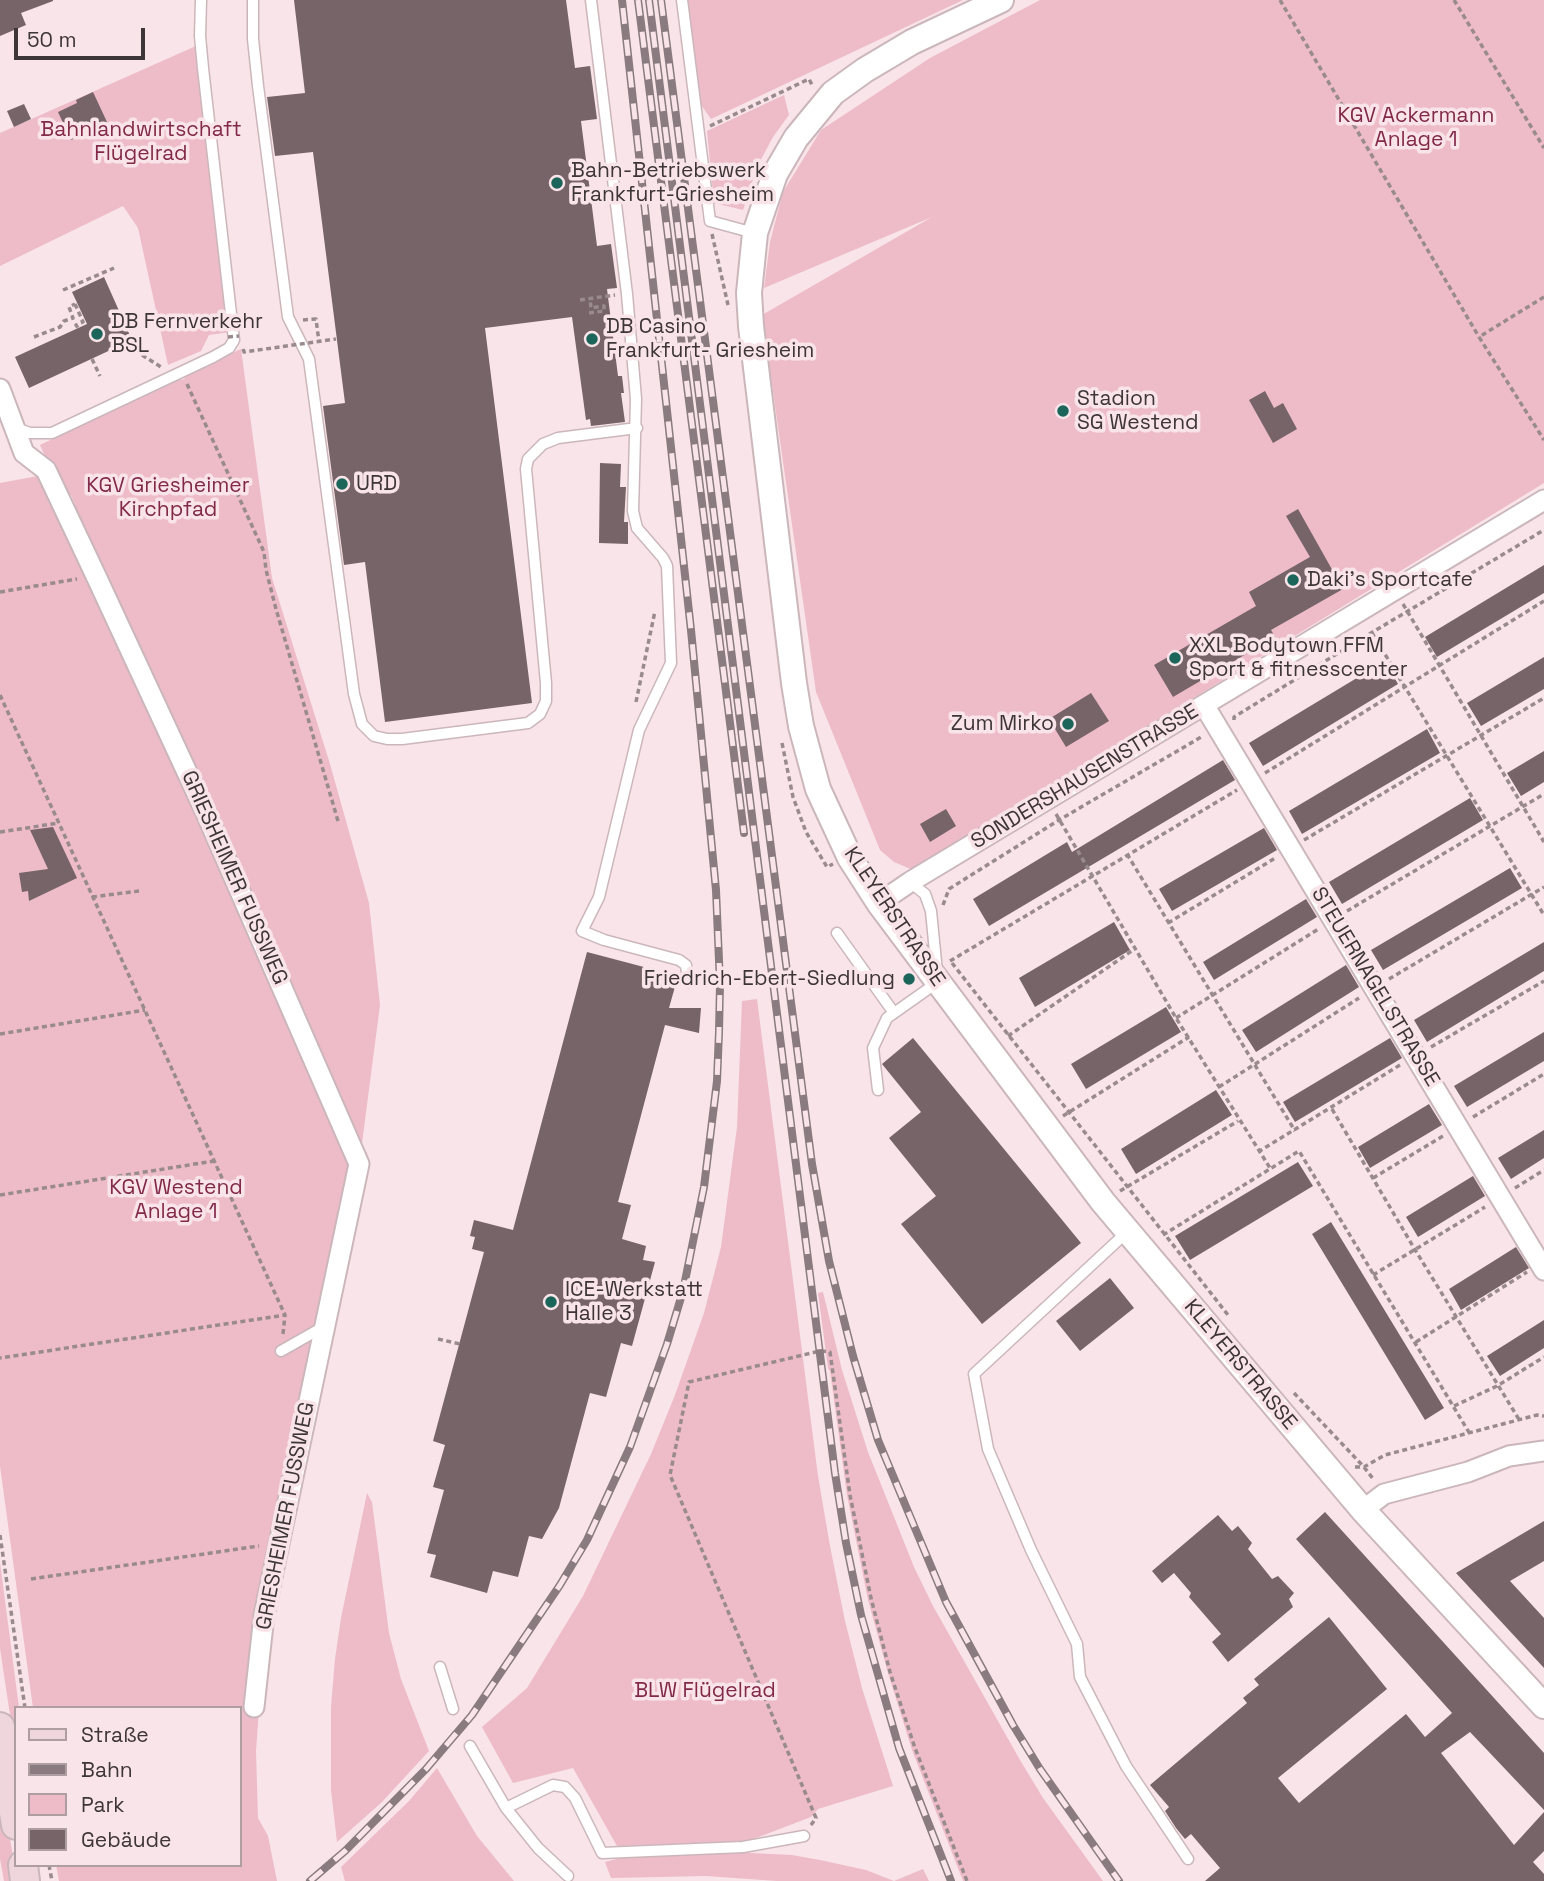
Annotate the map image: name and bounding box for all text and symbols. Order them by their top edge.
scale bar [18,14,149,58]
text: 50 m [27,26,77,53]
park label: KGV Ackermann Anlage 1 [1338,103,1494,153]
park label: Bahnlandwirtschaft Flügelrad [40,117,242,167]
place label: Bahn-Betriebswerk Frankfurt-Griesheim [571,158,774,208]
marker: Bahn-Betriebswerk Frankfurt-Griesheim [549,175,565,191]
place label: DB Fernverkehr BSL [111,309,263,359]
place label: DB Casino Frankfurt- Griesheim [606,314,814,364]
marker: DB Fernverkehr BSL [89,326,105,342]
marker: DB Casino Frankfurt- Griesheim [584,331,600,347]
place label: Stadion SG Westend [1077,386,1199,436]
marker: Stadion SG Westend [1055,403,1071,419]
place label: URD [356,471,397,497]
park label: KGV Griesheimer Kirchpfad [86,473,250,523]
marker: URD [334,476,350,492]
place label: Daki's Sportcafe [1307,567,1473,593]
marker: Daki's Sportcafe [1285,572,1301,588]
place label: XXL Bodytown FFM Sport & fitnesscenter [1189,633,1408,683]
marker: XXL Bodytown FFM Sport & fitnesscenter [1167,650,1183,666]
street label: SONDERSHAUSENSTRASSE [967,699,1203,855]
place label: Zum Mirko [951,711,1054,737]
marker: Zum Mirko [1060,716,1076,732]
street label: GRIESHEIMER FUSSWEG [175,767,293,989]
street label: KLEYERSTRASSE [838,843,950,991]
street label: STEUERNAGELSTRASSE [1305,883,1445,1091]
place label: Friedrich-Ebert-Siedlung [644,966,895,992]
marker: Friedrich-Ebert-Siedlung [901,971,917,987]
park label: KGV Westend Anlage 1 [109,1175,243,1225]
place label: ICE-Werkstatt Halle 3 [565,1277,703,1327]
marker: ICE-Werkstatt Halle 3 [543,1294,559,1310]
street label: KLEYERSTRASSE [1178,1295,1302,1435]
street label: GRIESHEIMER FUSSWEG [252,1400,320,1632]
park label: BLW Flügelrad [634,1678,776,1704]
legend [14,1706,242,1867]
text: Straße [81,1721,149,1748]
text: Bahn [81,1756,133,1783]
text: Park [81,1791,125,1818]
text: Gebäude [81,1826,171,1853]

